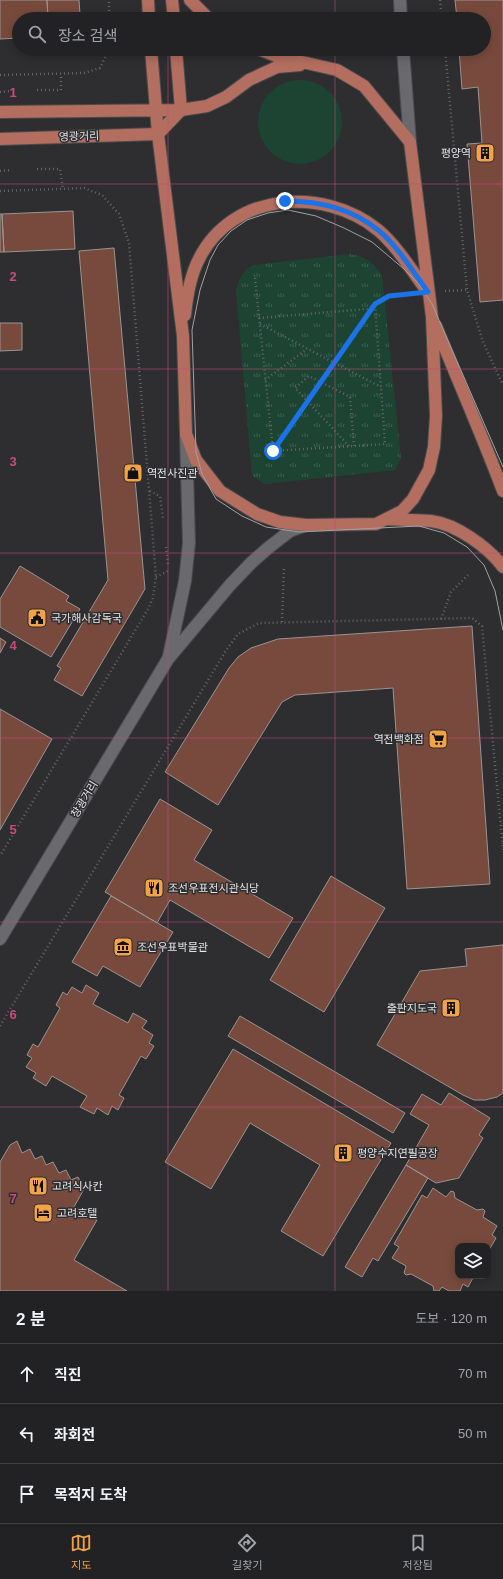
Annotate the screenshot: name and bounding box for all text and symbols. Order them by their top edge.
search box [12,12,491,56]
icon: search [26,23,48,45]
text: 장소 검색 [58,27,117,44]
text: 1 [9,85,17,100]
street label: 영광거리 [59,129,99,143]
building icon: 평양역 [474,142,496,164]
place label: 평양역 [441,147,471,159]
route end [276,192,294,210]
text: 2 [9,269,17,284]
route start [264,442,282,460]
text: 3 [9,454,17,469]
shop icon: 역전사진관 [122,462,144,484]
place label: 역전사진관 [147,467,198,479]
public building icon: 국가해사감독국 [26,607,48,629]
place label: 국가해사감독국 [51,612,122,624]
text: 4 [9,638,17,653]
supermarket icon: 역전백화점 [427,728,449,750]
place label: 역전백화점 [373,733,424,745]
street label: 창광거리 [68,779,100,819]
text: 5 [9,822,17,837]
restaurant icon: 조선우표전시관식당 [143,877,165,899]
place label: 조선우표전시관식당 [168,882,259,894]
museum icon: 조선우표박물관 [112,936,134,958]
place label: 조선우표박물관 [137,941,208,953]
building icon: 출판지도국 [440,997,462,1019]
place label: 출판지도국 [386,1002,437,1014]
text: 6 [9,1007,17,1022]
building icon: 평양수지연필공장 [332,1142,354,1164]
place label: 평양수지연필공장 [357,1147,438,1159]
restaurant icon: 고려식사칸 [27,1175,49,1197]
place label: 고려식사칸 [52,1180,103,1192]
text: 7 [9,1191,17,1206]
hotel icon: 고려호텔 [32,1202,54,1224]
place label: 고려호텔 [57,1207,97,1219]
map controls [455,1243,491,1279]
button: layers [455,1243,491,1279]
text: 2 분 [16,1310,46,1329]
text: 도보 · 120 m [415,1311,487,1326]
icon: ahead [16,1363,38,1385]
text: 직진 [54,1366,82,1383]
text: 70 m [458,1366,487,1381]
icon: left [16,1423,38,1445]
text: 좌회전 [54,1426,95,1443]
text: 50 m [458,1426,487,1441]
icon: arrive [16,1483,38,1505]
text: 목적지 도착 [54,1486,127,1503]
tab: 지도 [70,1532,92,1572]
tab: 길찾기 [232,1532,262,1572]
tab: 저장됨 [403,1532,433,1572]

